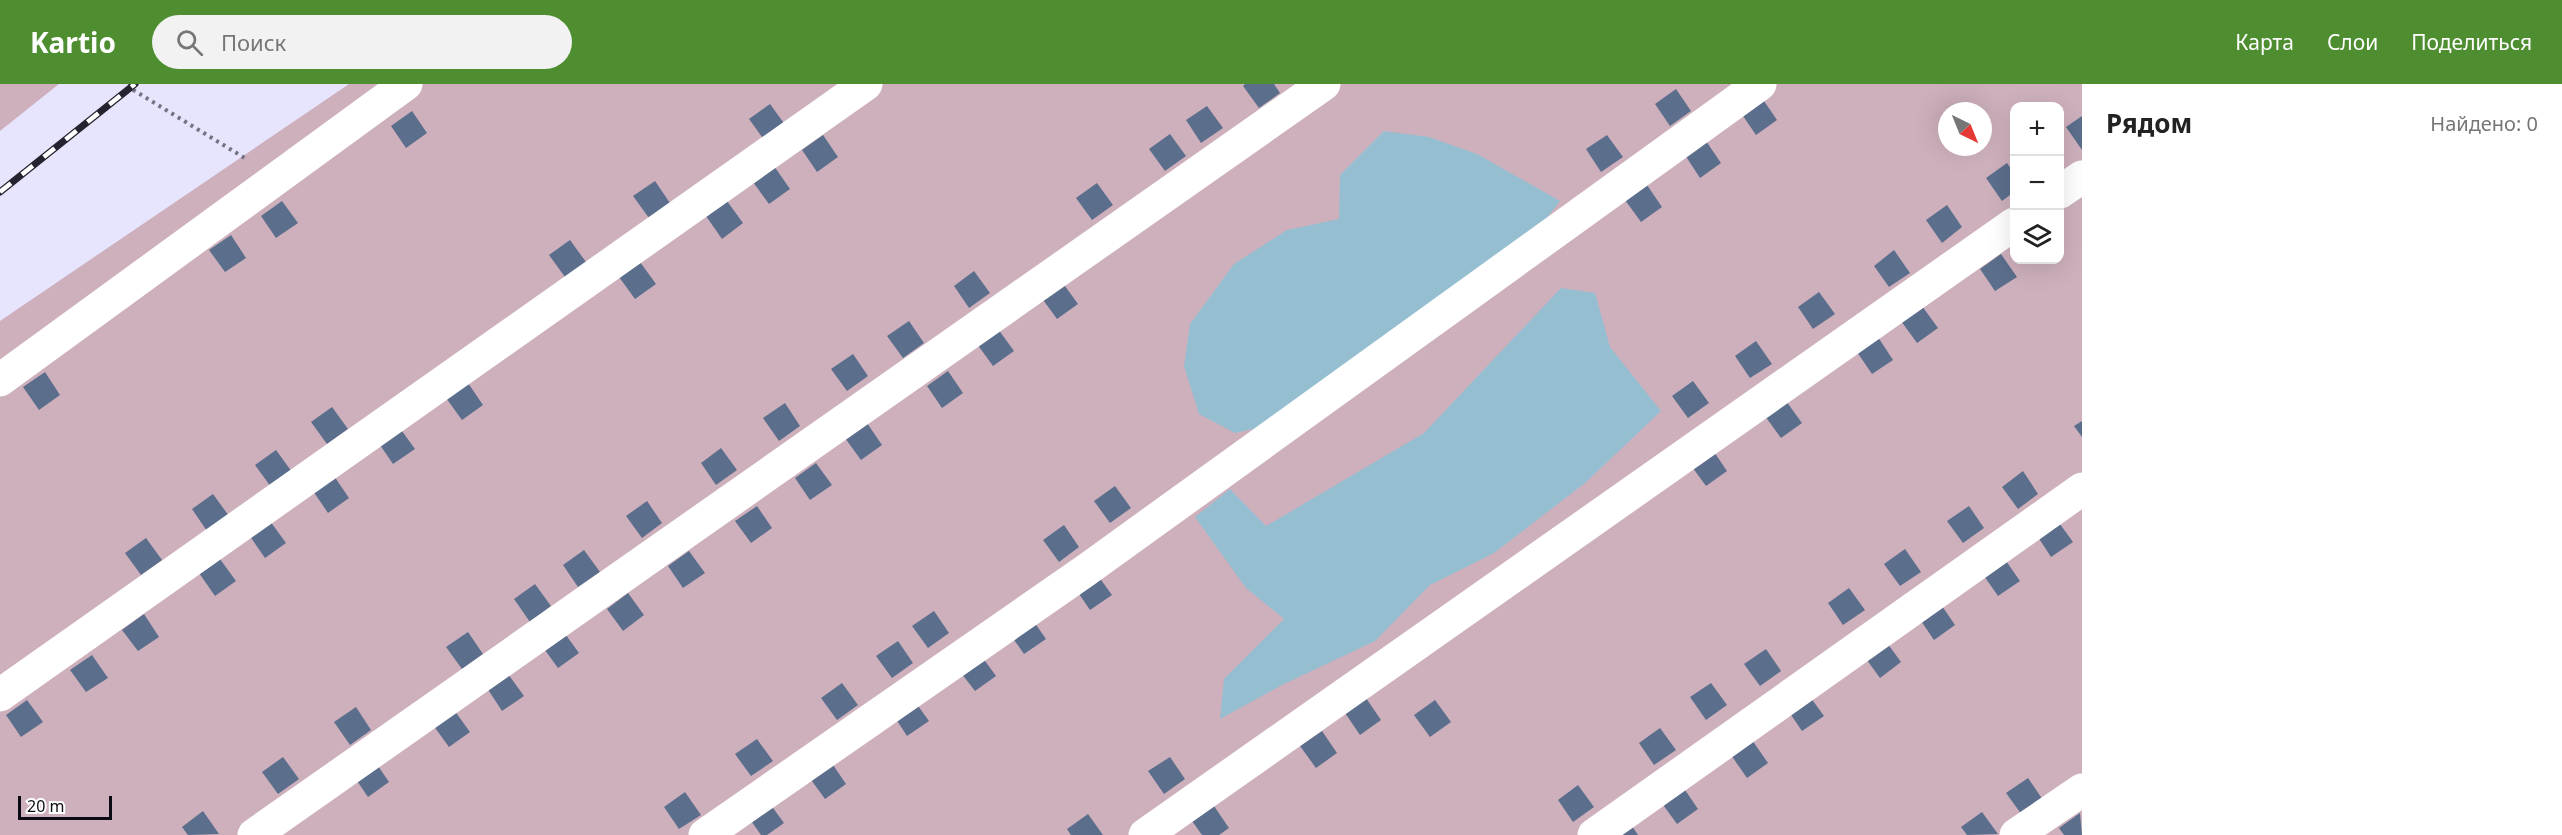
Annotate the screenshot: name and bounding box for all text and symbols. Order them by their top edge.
search box [152,15,572,69]
text: Kartio [30,23,116,61]
icon: search [173,26,206,59]
text: Поиск [221,27,286,57]
text: Карта [2235,28,2294,56]
text: Слои [2327,28,2378,56]
text: Поделиться [2411,28,2532,56]
north arrow [1938,102,1992,156]
map controls [2010,102,2064,264]
button: + [2010,102,2064,156]
text: Рядом [2106,105,2192,141]
text: Найдено: 0 [2430,110,2538,137]
button: − [2010,156,2064,210]
button: layers [2010,210,2064,264]
scale bar [18,793,112,820]
text: 20 m [27,795,64,817]

